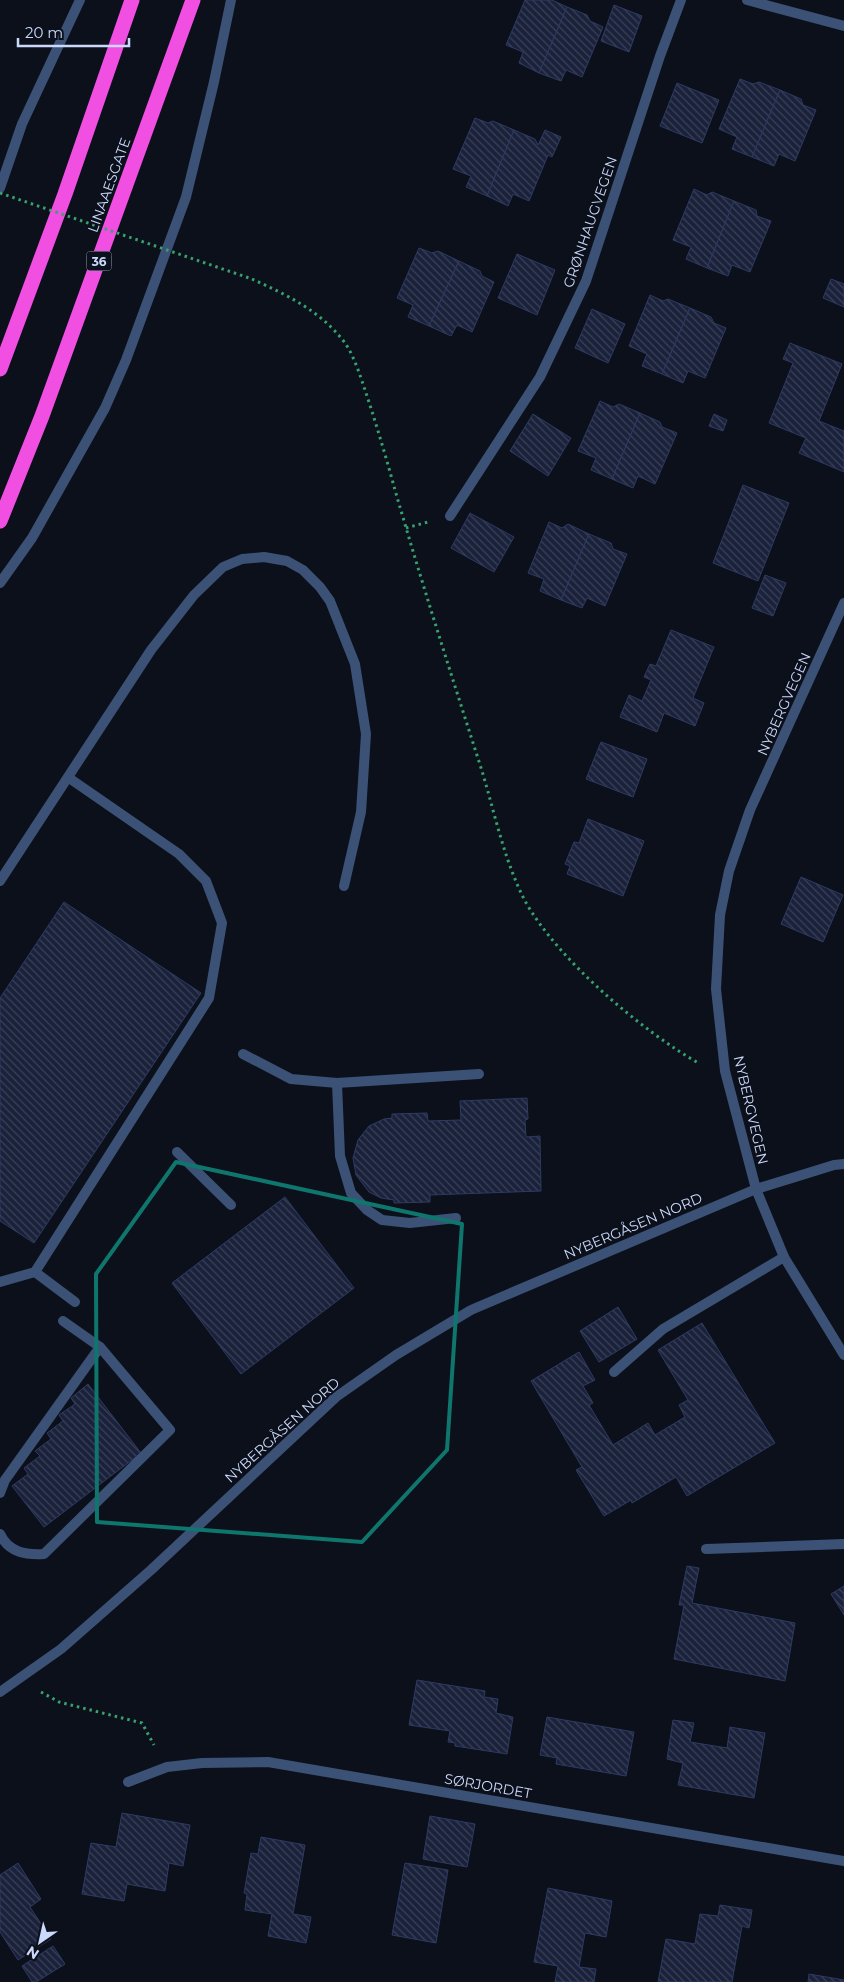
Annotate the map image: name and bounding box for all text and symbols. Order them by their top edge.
scale bar [18,15,129,47]
text: 20 m [25,23,63,42]
street label: LINAAESGATE [83,135,135,235]
street label: GRØNHAUGVEGEN [559,154,621,290]
road number: 36 [86,252,112,270]
street label: NYBERGVEGEN [753,650,815,758]
street label: NYBERGVEGEN [730,1054,772,1166]
street label: NYBERGÅSEN NORD [561,1188,705,1263]
street label: NYBERGÅSEN NORD [220,1373,343,1486]
street label: SØRJORDET [443,1769,533,1803]
north arrow [15,1917,65,1967]
text: N [23,1942,42,1963]

